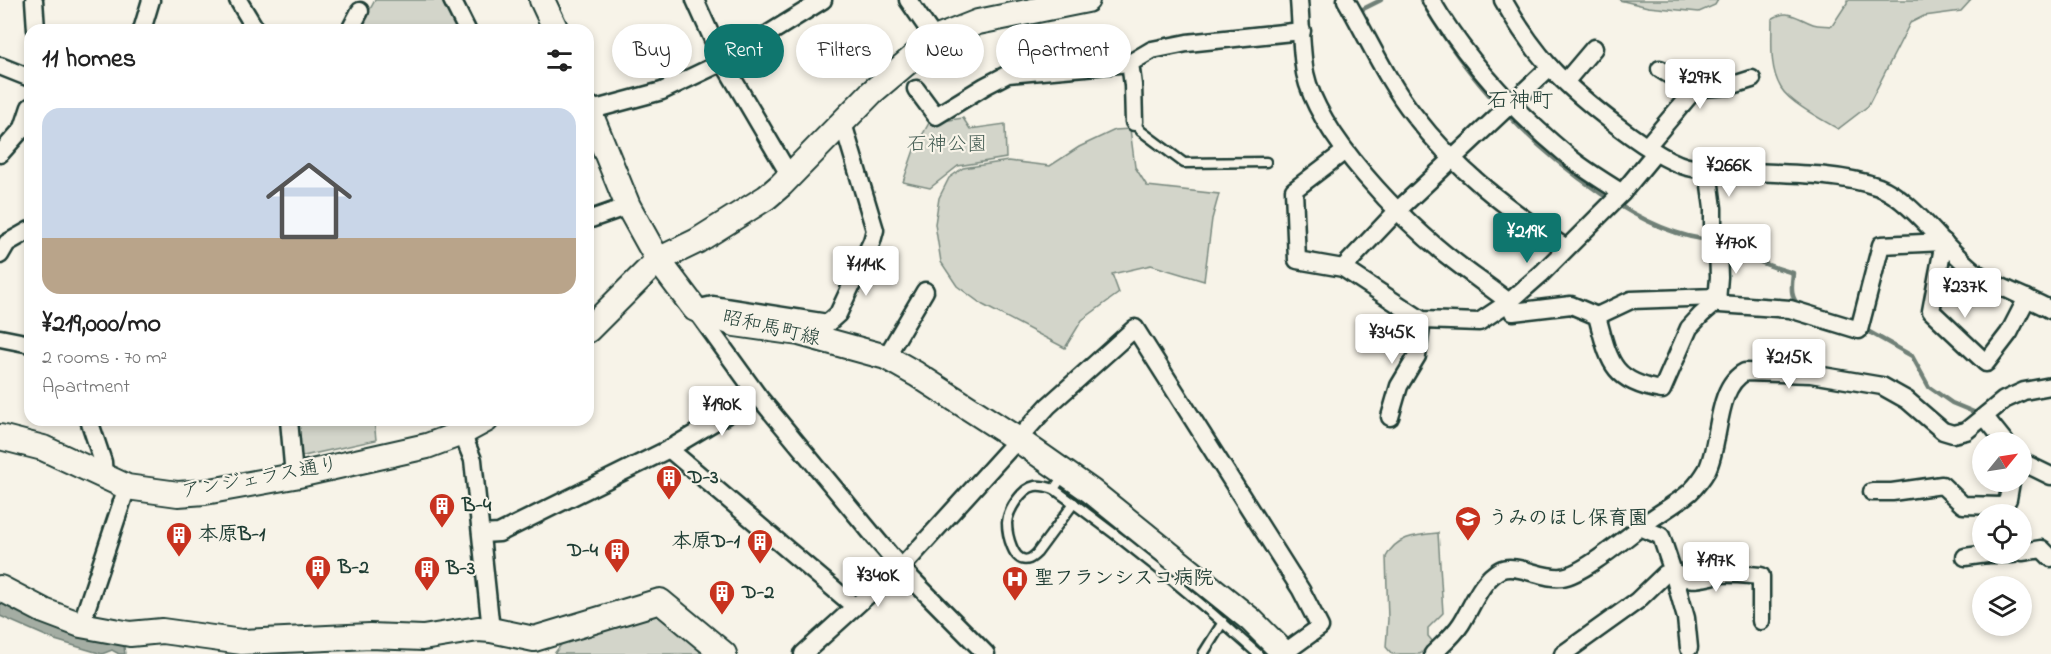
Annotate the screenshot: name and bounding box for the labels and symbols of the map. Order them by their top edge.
pin: ¥297K [1658,59,1742,110]
district label: 石神町 [1487,86,1553,118]
park label: 石神公園 [907,131,987,160]
pin: ¥266K [1687,147,1771,198]
pin: ¥219K [1485,213,1569,264]
pin: ¥170K [1694,224,1778,275]
pin: ¥114K [824,246,908,297]
pin: ¥237K [1923,268,2007,319]
street label: 昭和馬町線 [719,304,823,354]
pin: ¥345K [1350,314,1434,365]
pin: ¥215K [1747,339,1831,390]
pin: ¥190K [680,386,764,437]
north arrow [1972,432,2032,492]
street label: アンジェラス通り [179,451,341,507]
building icon: D-3 [654,463,684,501]
place label: D-3 [687,464,718,493]
building icon: B-4 [427,491,457,529]
place label: B-4 [461,492,492,521]
school or university icon: うみのほし保育園 [1453,504,1483,542]
place label: うみのほし保育園 [1488,505,1648,534]
building icon: 本原B-1 [164,520,194,558]
place label: 本原B-1 [198,521,266,550]
building icon: 本原D-1 [745,527,775,565]
place label: 本原D-1 [671,528,741,557]
building icon: D-4 [602,536,632,574]
place label: D-4 [567,537,599,566]
pin: ¥197K [1674,542,1758,593]
building icon: B-2 [303,553,333,591]
place label: B-2 [337,554,369,583]
building icon: B-3 [412,554,442,592]
place label: B-3 [445,555,475,584]
pin: ¥340K [836,557,920,608]
hospital icon: 聖フランシスコ病院 [1000,564,1030,602]
place label: 聖フランシスコ病院 [1034,565,1214,594]
building icon: D-2 [707,578,737,616]
place label: D-2 [741,579,774,608]

